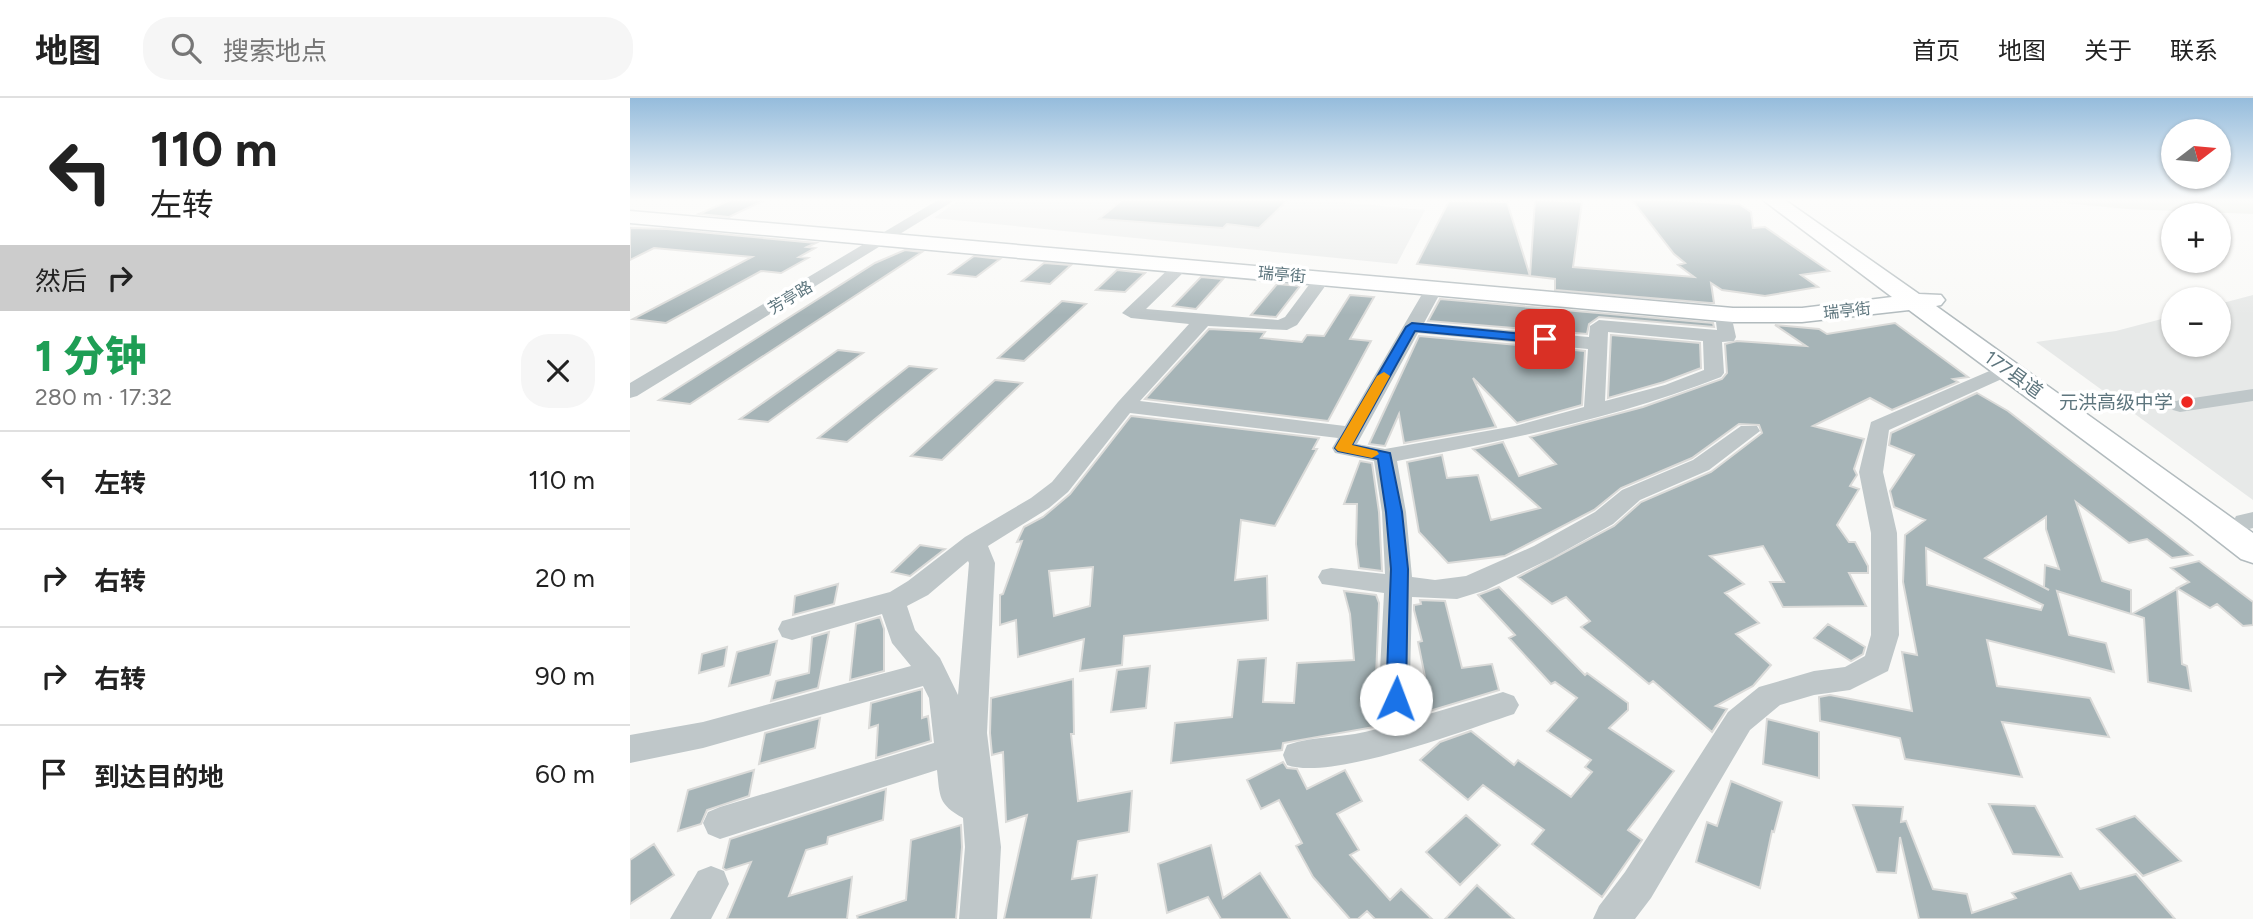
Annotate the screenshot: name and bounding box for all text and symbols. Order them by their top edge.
search box [143,17,633,80]
icon: search [167,29,205,67]
text: 地图 [35,31,101,70]
text: 搜索地点 [223,35,327,67]
text: 首页 [1912,36,1960,65]
text: 地图 [1998,36,2046,65]
text: 关于 [2084,36,2132,65]
text: 联系 [2170,36,2218,65]
text: 110 m [150,119,278,178]
north arrow [2161,119,2231,189]
map controls [2161,119,2231,357]
icon: left [35,126,126,217]
text: 左转 [150,186,214,224]
button: + [2161,203,2231,273]
icon: right [101,259,139,297]
street label: 瑞亭街 [1257,263,1307,286]
text: 然后 [35,265,87,297]
street label: 芳亭路 [765,277,816,318]
button: − [2161,287,2231,357]
street label: 瑞亭街 [1822,299,1872,322]
pin [1515,309,1575,369]
icon: arrive [1526,320,1564,358]
text: 1 分钟 [35,331,147,382]
button: close [521,334,595,408]
street label: 177县道 [1980,346,2047,403]
text: 280 m · 17:32 [35,383,172,411]
place label: 元洪高级中学 [2059,391,2173,414]
marker: 元洪高级中学 [2179,394,2195,410]
icon: left [35,461,73,499]
text: 110 m [528,464,595,496]
text: 左转 [94,467,146,499]
icon: right [35,559,73,597]
text: 20 m [535,562,595,594]
text: 右转 [94,565,146,597]
icon: right [35,657,73,695]
text: 90 m [535,660,595,692]
position arrow [1359,662,1433,736]
text: 右转 [94,663,146,695]
icon: arrive [35,755,73,793]
text: 60 m [535,758,595,790]
text: 到达目的地 [94,761,224,793]

